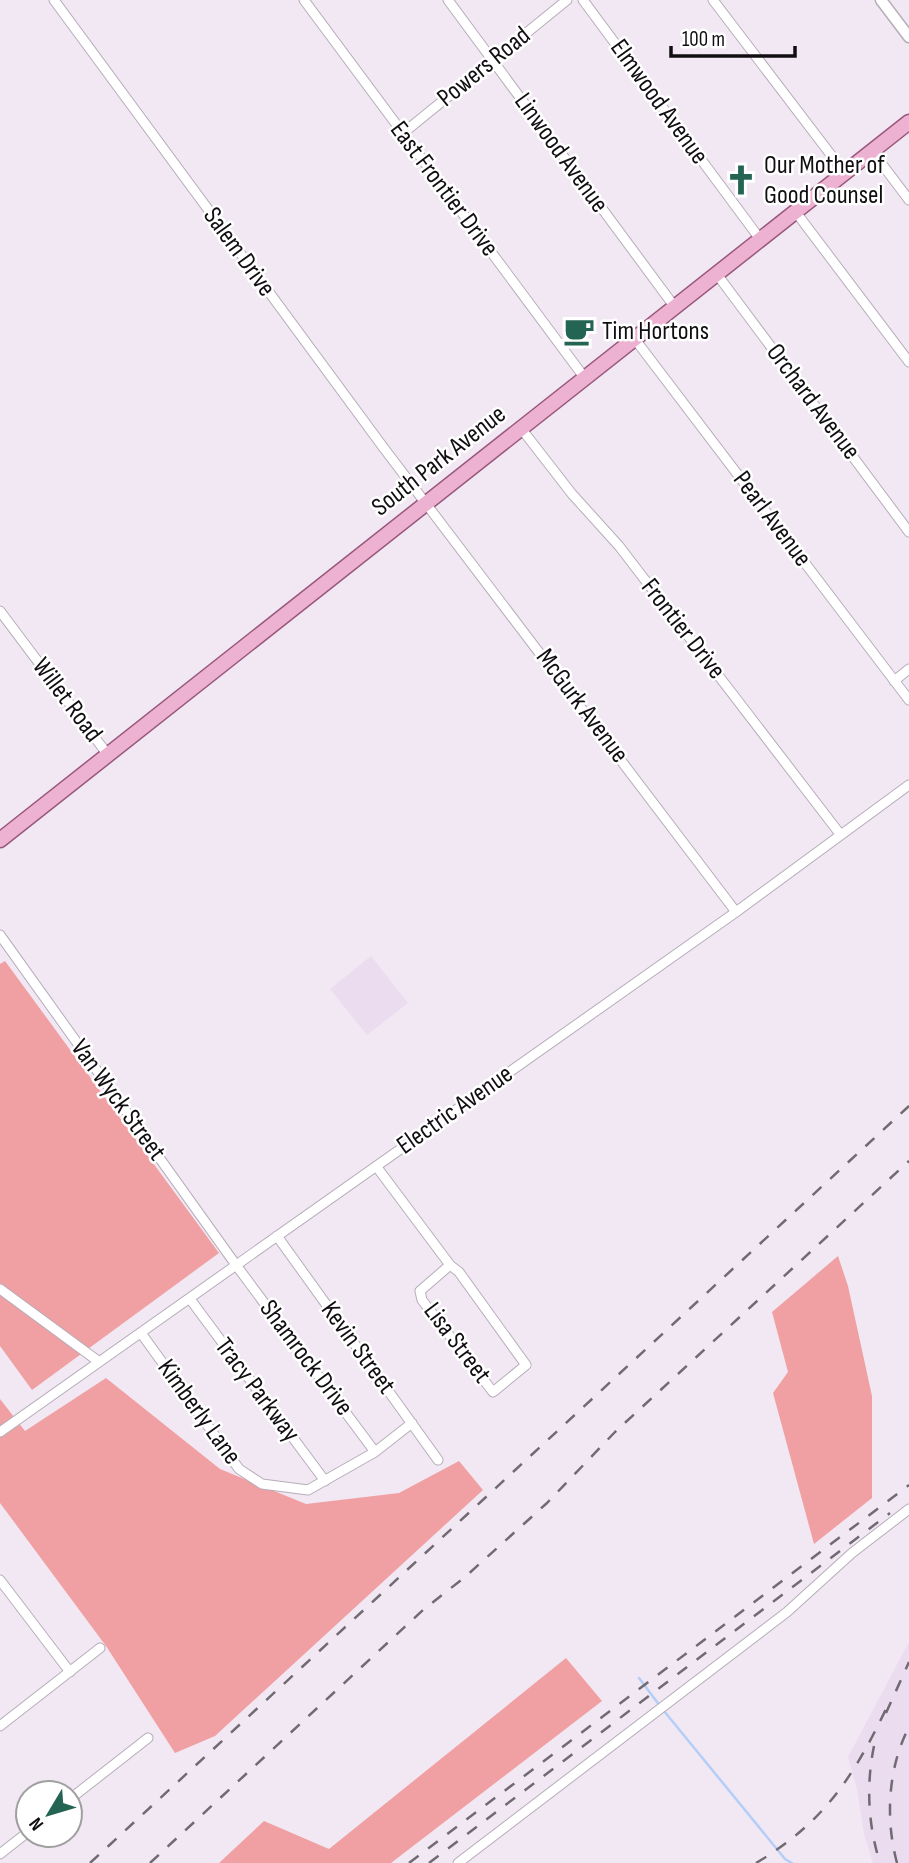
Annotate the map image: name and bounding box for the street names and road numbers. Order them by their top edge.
street label: Powers Road [431,20,537,114]
street label: Elmwood Avenue [603,33,715,171]
street label: Linwood Avenue [507,87,615,219]
street label: East Frontier Drive [383,115,505,263]
street label: Salem Drive [196,201,282,303]
street label: Orchard Avenue [759,338,867,466]
street label: South Park Avenue [366,399,512,523]
street label: Pearl Avenue [726,465,818,573]
street label: Frontier Drive [634,572,732,686]
street label: McGurk Avenue [529,643,635,769]
street label: Willet Road [25,652,109,748]
street label: Van Wyck Street [64,1033,172,1167]
street label: Electric Avenue [391,1059,519,1161]
street label: Shamrock Drive [253,1294,359,1422]
street label: Kevin Street [314,1296,402,1400]
street label: Lisa Street [417,1297,497,1389]
street label: Tracy Parkway [208,1332,306,1448]
street label: Kimberly Lane [151,1353,247,1471]

